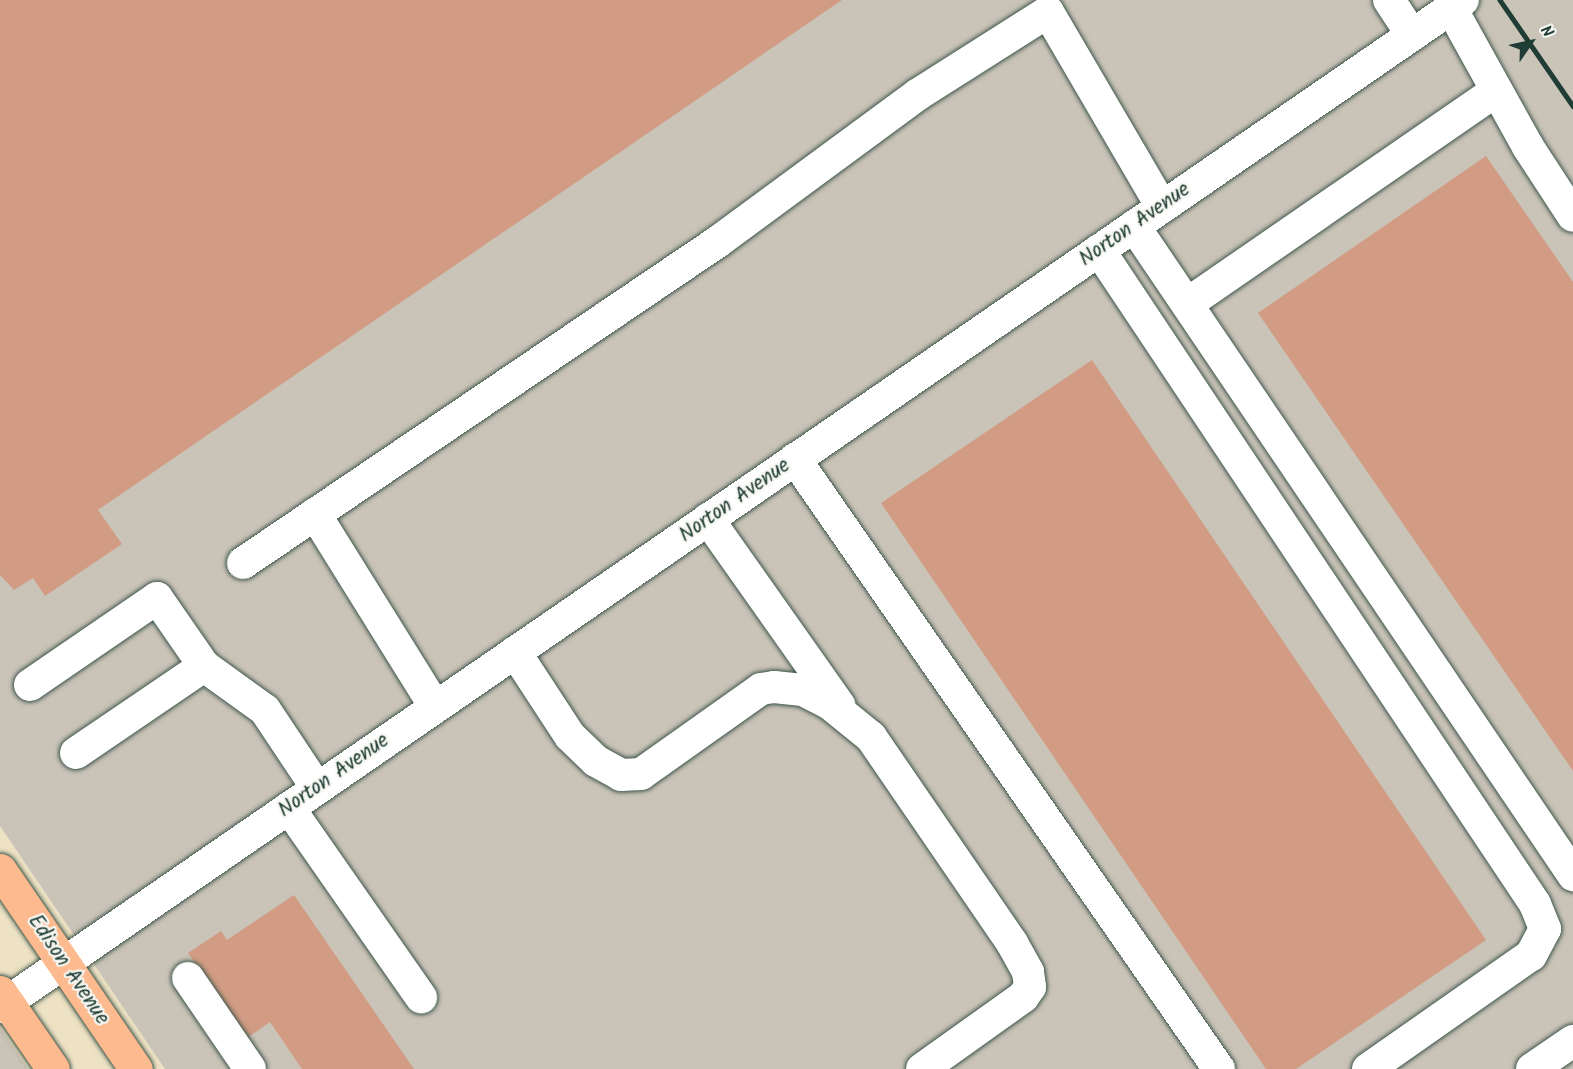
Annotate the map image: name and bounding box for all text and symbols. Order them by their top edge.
north arrow [1501,12,1561,72]
text: N [1533,20,1560,43]
street label: Norton Avenue [1075,177,1195,273]
street label: Norton Avenue [675,453,795,549]
street label: Norton Avenue [274,728,394,824]
street label: Edison Avenue [22,910,114,1030]

